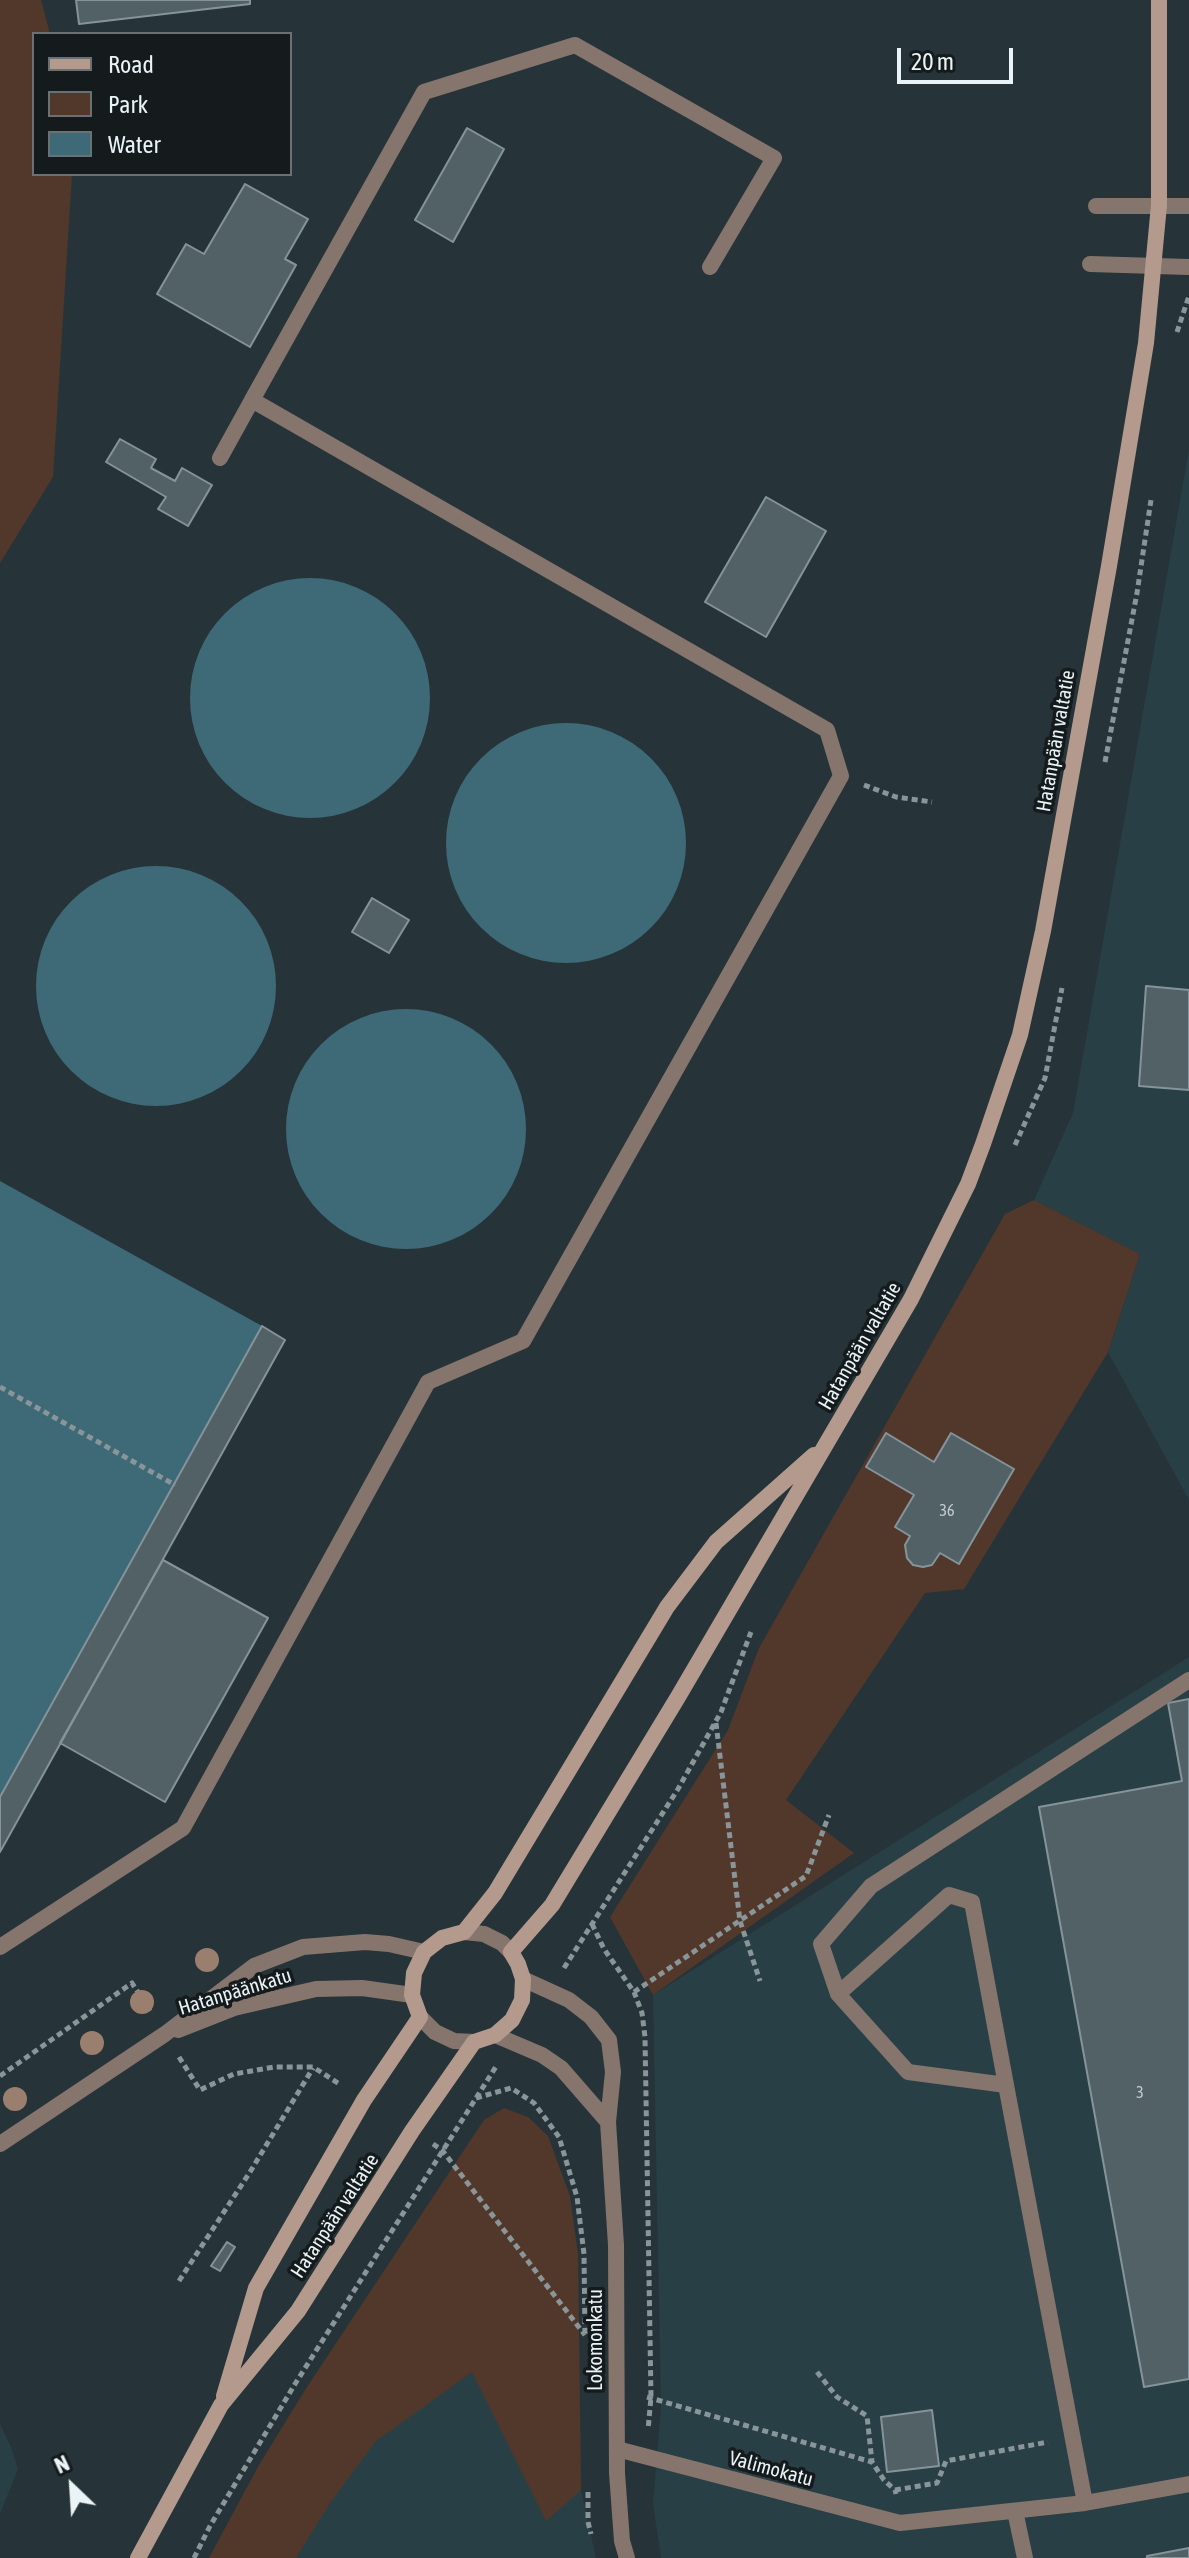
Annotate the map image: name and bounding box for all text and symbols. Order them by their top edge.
legend [32,32,292,176]
scale bar [901,32,1017,82]
text: 20 m [911,48,954,75]
text: Road [108,51,154,78]
text: Park [108,91,148,118]
text: Water [108,131,161,158]
street label: Hatanpään valtatie [1032,668,1080,814]
street label: Hatanpään valtatie [814,1278,906,1414]
house number: 36 [939,1501,955,1521]
street label: Hatanpäänkatu [176,1963,294,2021]
house number: 3 [1136,2083,1144,2103]
street label: Hatanpään valtatie [286,2149,384,2283]
street label: Lokomonkatu [584,2289,608,2391]
north arrow [32,2446,112,2526]
street label: Valimokatu [726,2446,816,2492]
text: N [50,2450,73,2479]

